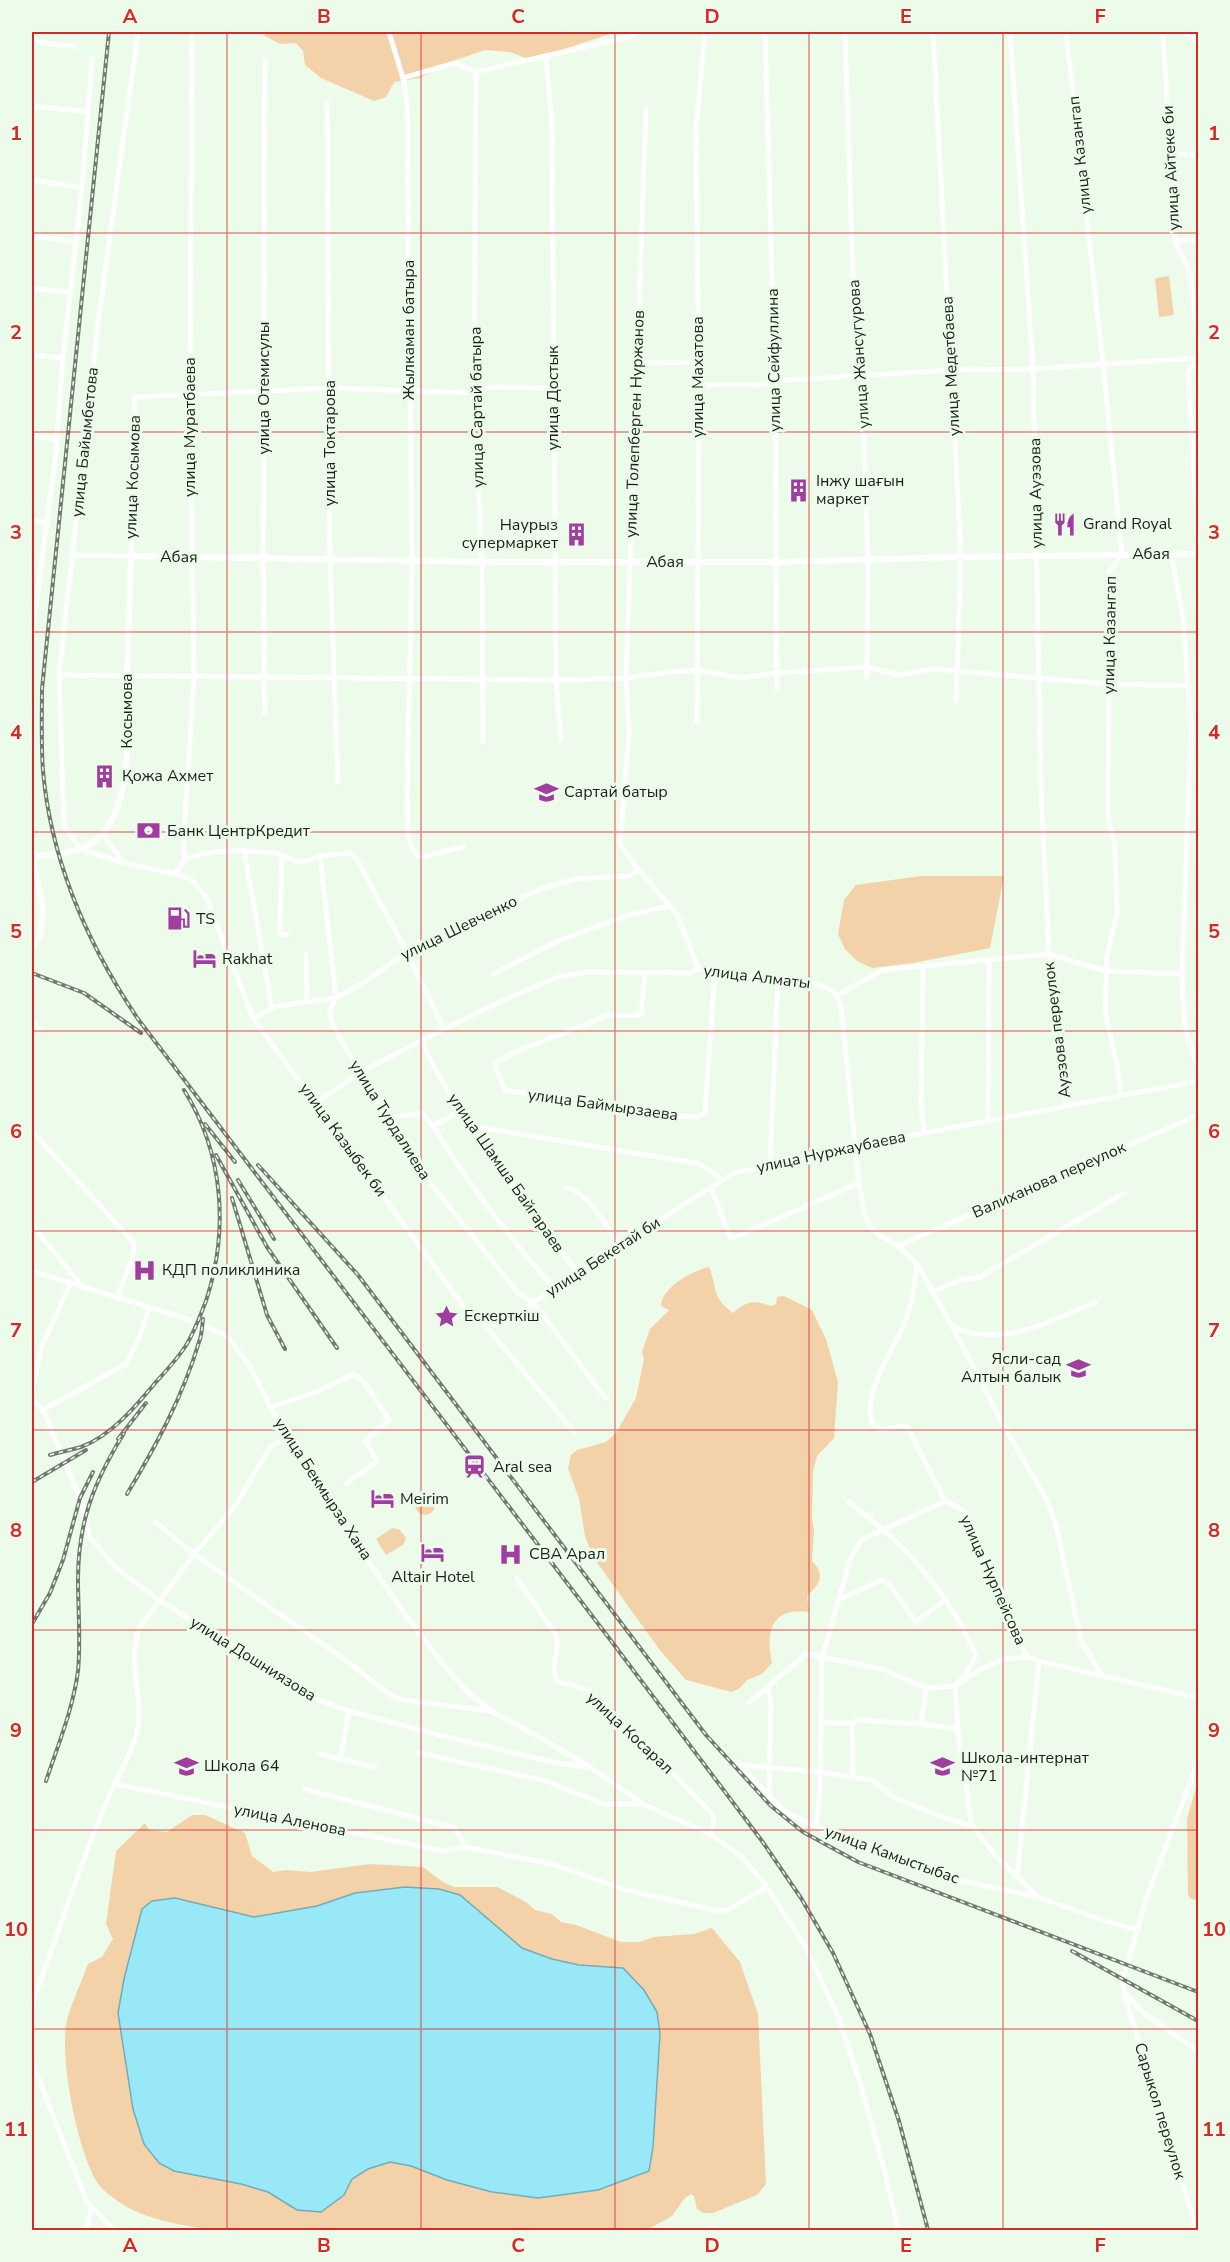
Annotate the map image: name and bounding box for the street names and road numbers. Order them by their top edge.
street label: улица Казангап [1063,95,1097,215]
street label: улица Айтеке би [1157,105,1185,231]
street label: Жылкаман батыра [398,260,420,400]
street label: улица Жансугурова [843,279,875,429]
street label: улица Сейфуллина [762,288,786,432]
street label: улица Медетбаева [936,295,966,437]
street label: улица Толепберген Нуржанов [620,309,650,538]
street label: улица Махатова [687,316,709,438]
street label: улица Отемисулы [253,322,275,454]
street label: улица Сартай батыра [465,326,489,488]
street label: улица Достык [542,345,564,451]
street label: улица Муратбаева [179,357,201,497]
street label: улица Байымбетова [66,366,104,518]
street label: улица Токтарова [319,380,341,506]
street label: улица Косымова [120,415,146,539]
street label: улица Ауэзова [1024,437,1048,549]
street label: Абая [1132,543,1170,565]
street label: Абая [160,546,198,568]
street label: Абая [646,551,684,573]
street label: улица Казангап [1098,576,1122,694]
street label: Косымова [116,673,138,749]
street label: улица Шевченко [397,890,521,966]
street label: улица Алматы [702,960,812,994]
street label: Ауэзова переулок [1038,960,1076,1099]
street label: улица Турдалиева [344,1056,436,1184]
street label: улица Казыбек би [294,1079,392,1201]
street label: улица Баймырзаева [526,1084,680,1126]
street label: улица Шамша Байгараев [443,1089,570,1257]
street label: улица Нуржаубаева [754,1125,908,1179]
street label: Валиханова переулок [969,1136,1130,1224]
street label: улица Бекетай би [541,1212,665,1302]
street label: улица Бекмырза Хана [269,1413,377,1565]
street label: улица Нурпейсова [954,1512,1032,1648]
street label: улица Дошниязова [186,1611,320,1707]
street label: улица Косарал [582,1687,678,1779]
street label: улица Аленова [232,1798,348,1842]
street label: улица Камыстыбас [822,1820,963,1890]
street label: Сарыкол переулок [1129,2040,1191,2182]

